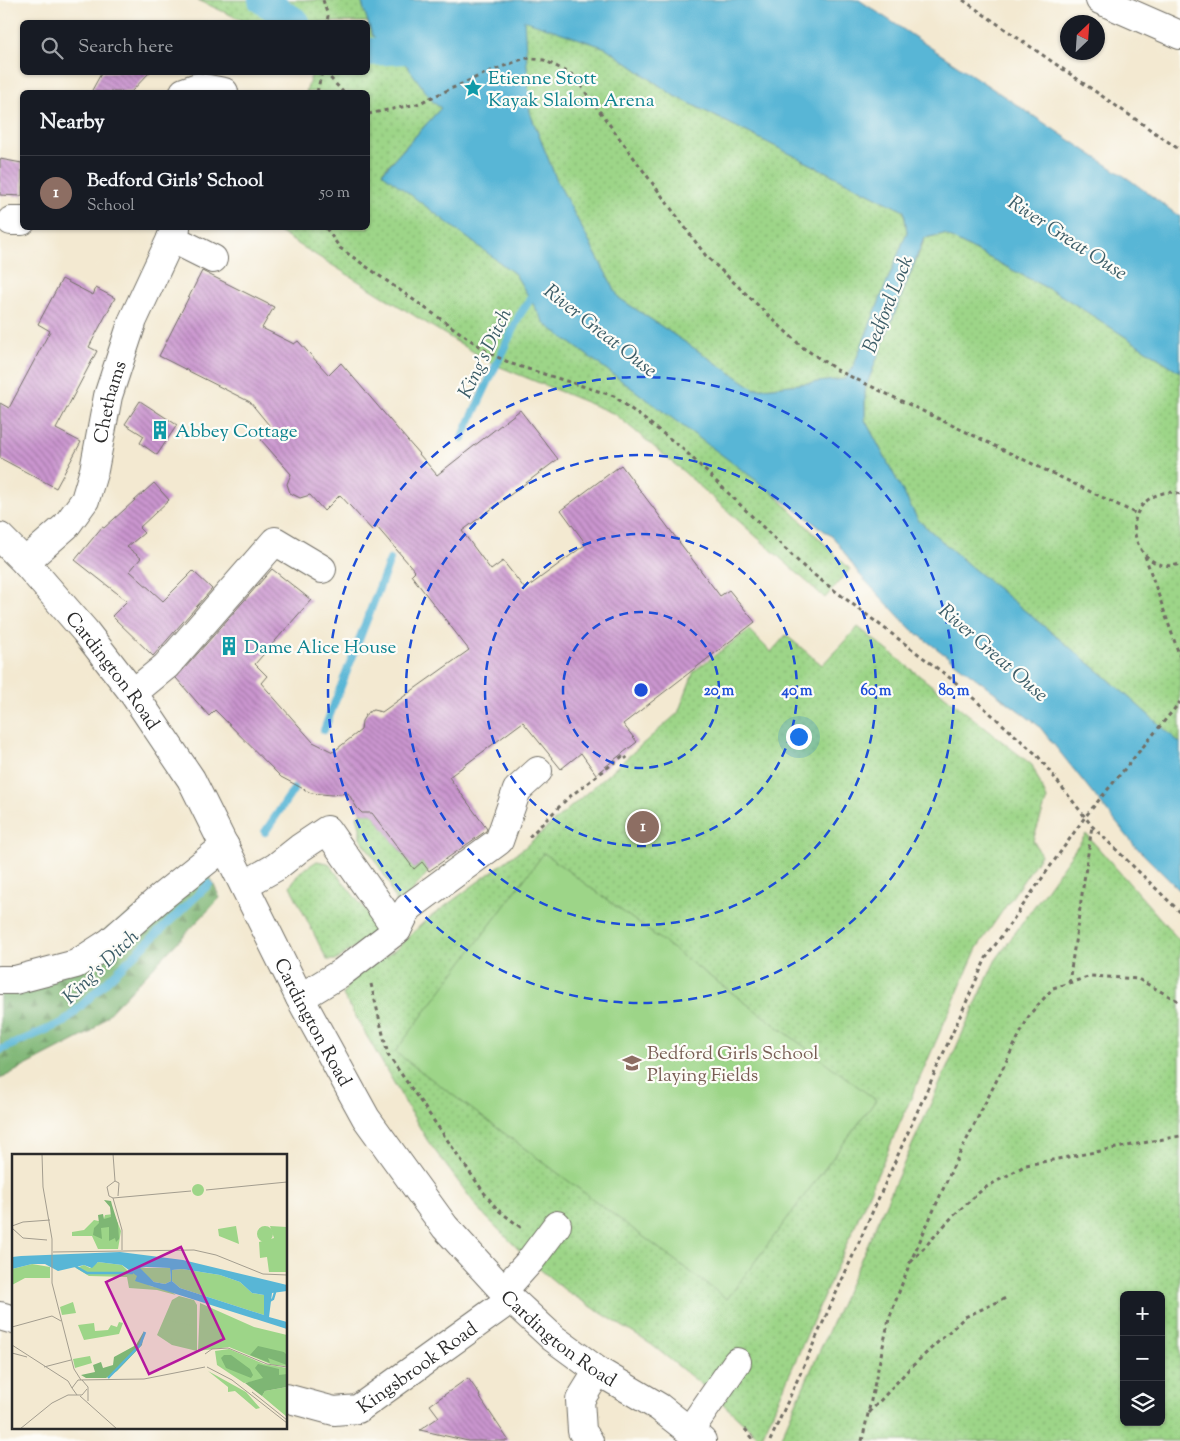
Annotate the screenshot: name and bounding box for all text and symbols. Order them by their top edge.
north arrow [1060,15,1105,60]
search box [20,20,370,75]
icon: search [38,34,66,62]
text: Search here [78,34,173,61]
place label: Etienne Stott Kayak Slalom Arena [488,66,655,115]
place icon: Etienne Stott Kayak Slalom Arena [462,77,484,99]
text: Nearby [40,108,105,138]
text: Bedford Girls' School [87,168,264,195]
text: 1 [53,182,59,205]
text: 50 m [319,182,350,205]
water label: River Great Ouse [1001,190,1132,289]
text: School [87,195,135,218]
water label: Bedford Lock [857,252,922,358]
water label: River Great Ouse [537,278,662,386]
water label: King's Ditch [452,304,521,404]
street label: Chethams [88,357,135,446]
building icon: Abbey Cottage [149,419,171,441]
place label: Abbey Cottage [175,419,298,446]
water label: River Great Ouse [931,598,1054,710]
street label: Cardington Road [58,607,165,736]
building icon: Dame Alice House [218,635,240,657]
place label: Dame Alice House [244,635,397,662]
centre of rings [632,681,650,699]
text: 20 m [704,681,735,702]
text: 40 m [781,681,813,702]
text: 60 m [861,681,892,702]
text: 80 m [938,681,970,702]
your location [786,724,812,750]
pin: 1 [627,808,659,846]
water label: King's Ditch [57,924,147,1012]
street label: Cardington Road [266,954,357,1092]
place label: Bedford Girls School Playing Fields [647,1041,819,1090]
school or university icon: Bedford Girls School Playing Fields [621,1052,643,1074]
inset map [12,1154,288,1428]
street label: Cardington Road [493,1285,621,1395]
map controls [1120,1291,1165,1426]
button: + [1120,1291,1165,1336]
street label: Kingsbrook Road [352,1316,484,1421]
button: − [1120,1336,1165,1381]
button: layers [1120,1381,1165,1426]

